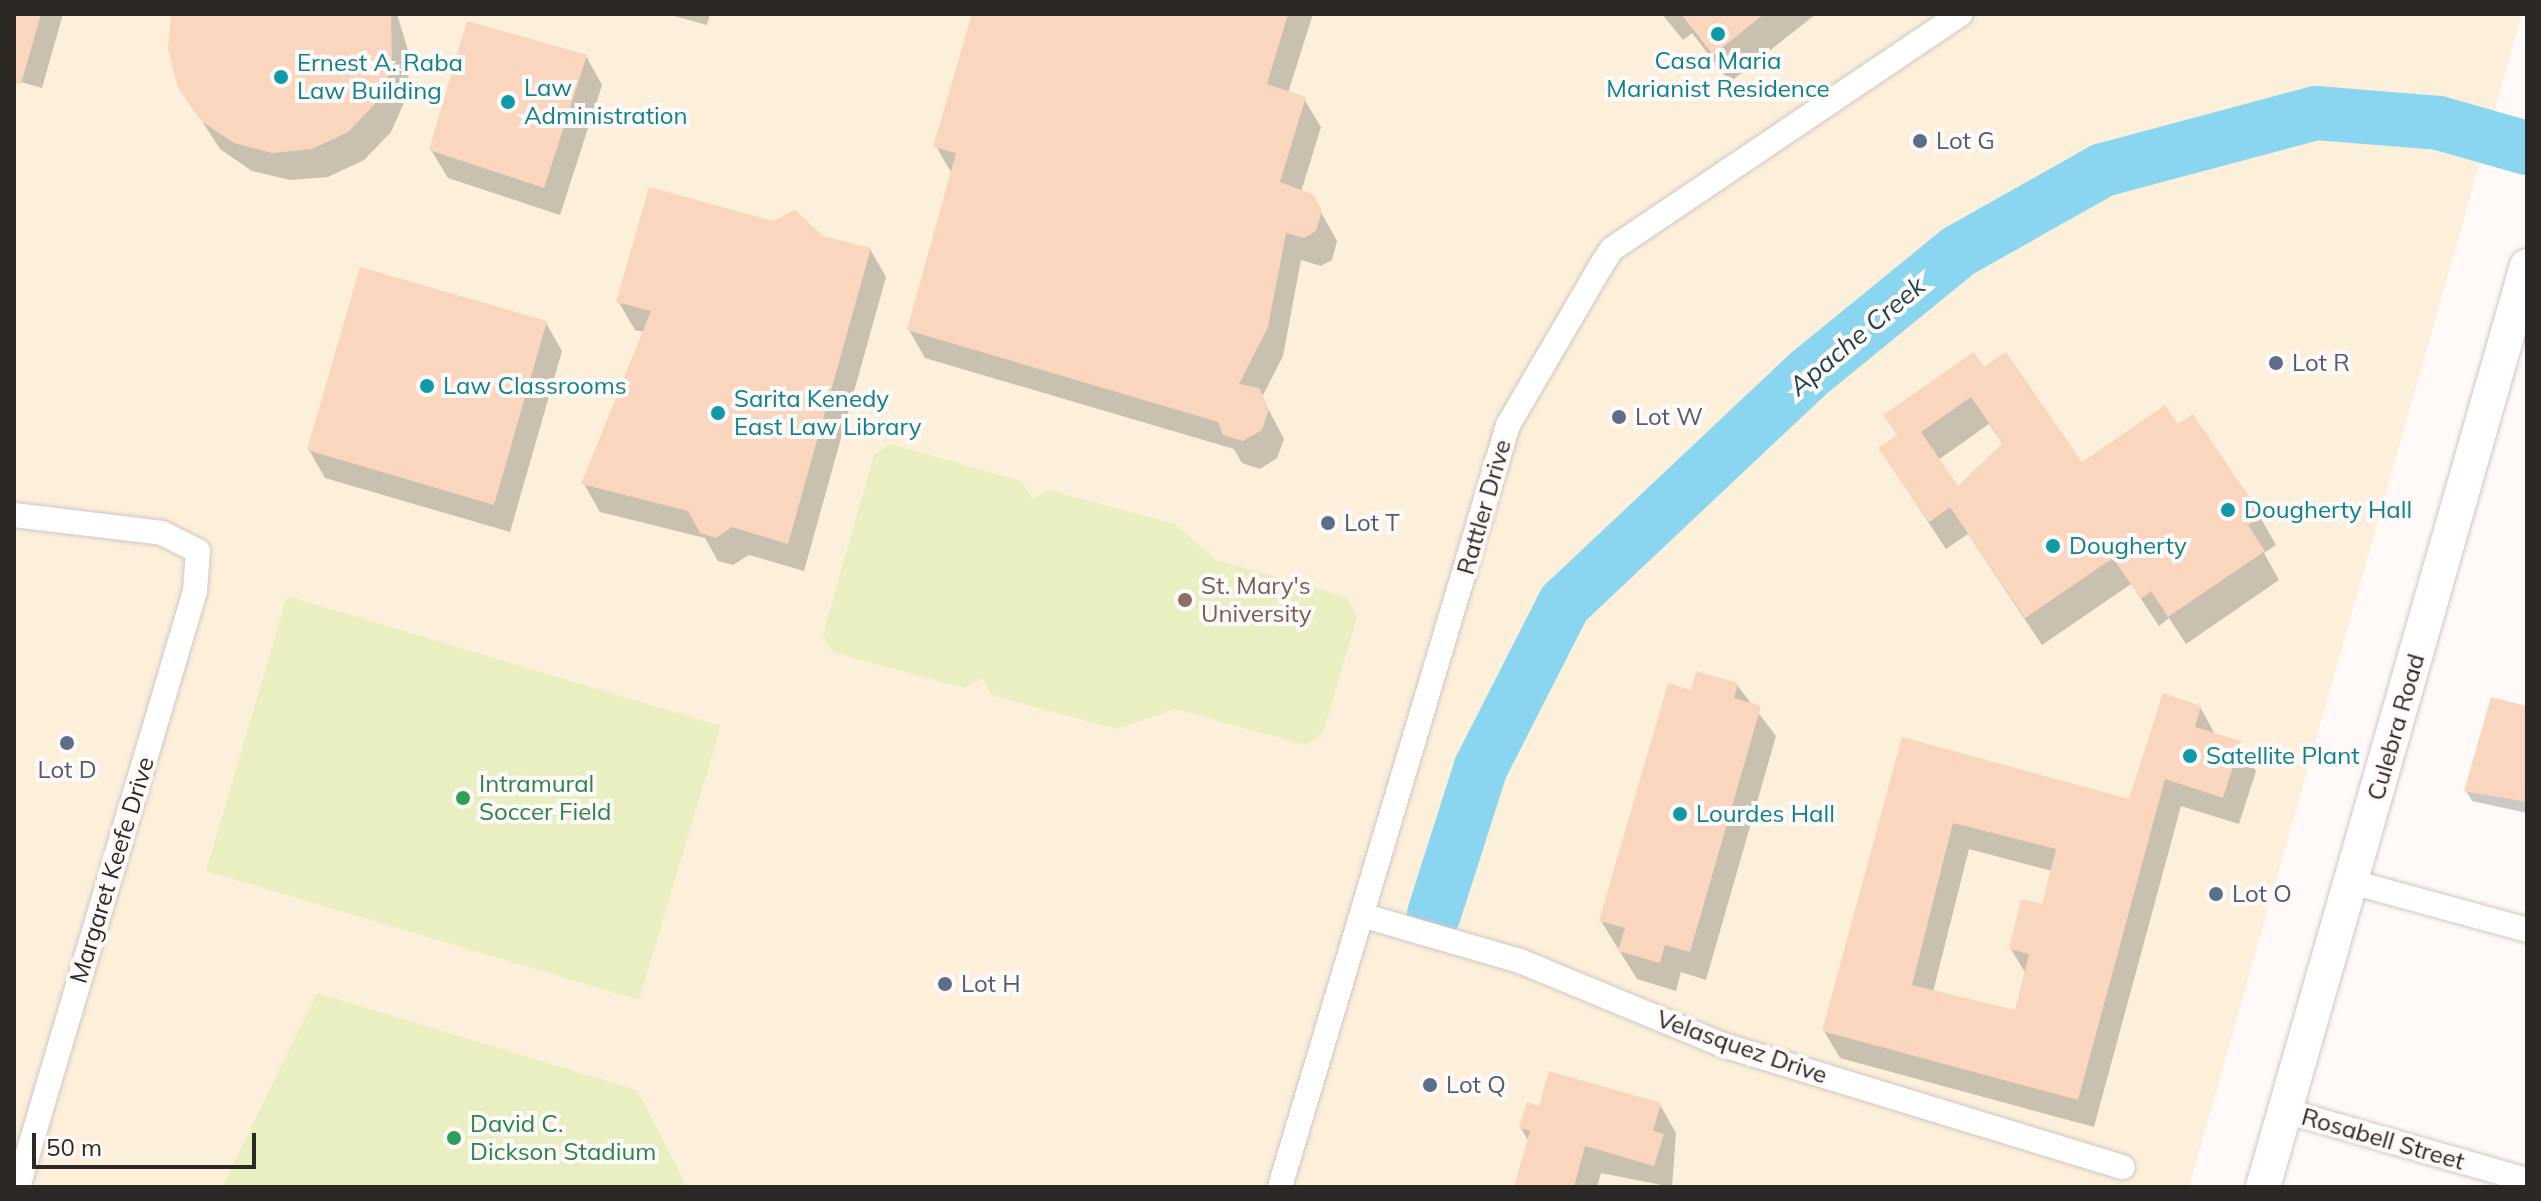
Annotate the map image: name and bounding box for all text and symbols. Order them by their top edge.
marker: Casa Maria Marianist Residence [1709,25,1727,43]
place label: Casa Maria Marianist Residence [1606,47,1830,103]
place label: Ernest A. Raba Law Building [297,49,463,105]
marker: Ernest A. Raba Law Building [272,68,290,86]
place label: Law Administration [524,74,688,130]
marker: Law Administration [499,93,517,111]
place label: Lot G [1936,127,1995,155]
marker: Lot G [1911,132,1929,150]
water label: Apache Creek [1783,270,1931,402]
place label: Lot R [2292,349,2350,377]
marker: Lot R [2267,354,2285,372]
place label: Law Classrooms [443,372,627,400]
marker: Law Classrooms [418,377,436,395]
place label: Sarita Kenedy East Law Library [734,385,922,441]
place label: Lot W [1635,403,1703,431]
marker: Sarita Kenedy East Law Library [709,404,727,422]
marker: Lot W [1610,408,1628,426]
street label: Rattler Drive [1451,436,1517,578]
place label: Dougherty Hall [2244,496,2412,524]
marker: Dougherty Hall [2219,501,2237,519]
place label: Lot T [1344,509,1400,537]
marker: Lot T [1319,514,1337,532]
place label: Dougherty [2069,532,2187,560]
marker: Dougherty [2044,537,2062,555]
place label: St. Mary's University [1201,572,1311,628]
marker: St. Mary's University [1176,591,1194,609]
street label: Culebra Road [2361,650,2431,804]
marker: Lot D [58,734,76,752]
place label: Satellite Plant [2206,742,2360,770]
marker: Satellite Plant [2181,747,2199,765]
street label: Margaret Keefe Drive [64,754,160,986]
place label: Lot D [37,756,97,784]
place label: Intramural Soccer Field [479,770,611,826]
marker: Intramural Soccer Field [454,789,472,807]
place label: Lourdes Hall [1696,800,1835,828]
marker: Lourdes Hall [1671,805,1689,823]
place label: Lot O [2232,880,2292,908]
marker: Lot O [2207,885,2225,903]
place label: Lot H [961,970,1021,998]
marker: Lot H [936,975,954,993]
street label: Velasquez Drive [1653,1004,1831,1090]
place label: Lot Q [1446,1071,1506,1099]
marker: Lot Q [1421,1076,1439,1094]
street label: Rosabell Street [2298,1102,2468,1176]
place label: David C. Dickson Stadium [470,1110,656,1166]
scale bar [36,1117,260,1167]
marker: David C. Dickson Stadium [445,1129,463,1147]
text: 50 m [46,1132,102,1162]

